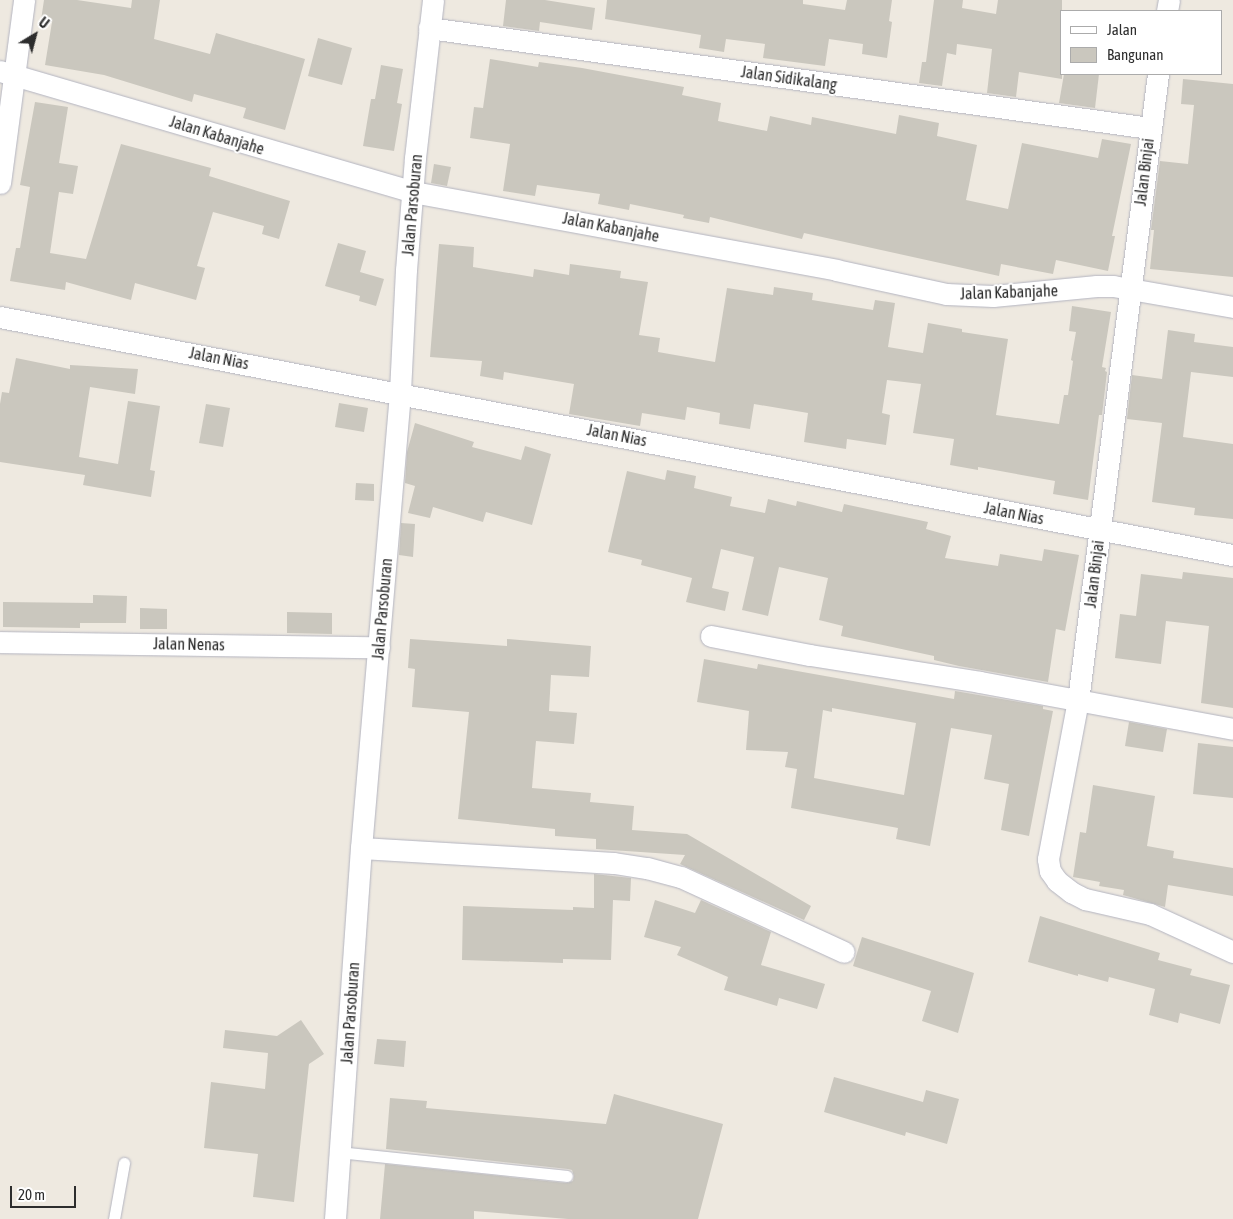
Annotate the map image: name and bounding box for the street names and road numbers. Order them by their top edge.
street label: Jalan Sidikalang [740,62,838,94]
street label: Jalan Kabanjahe [167,111,267,159]
street label: Jalan Binjai [1130,137,1158,207]
street label: Jalan Parsoburan [398,153,426,257]
street label: Jalan Kabanjahe [561,208,661,246]
street label: Jalan Kabanjahe [960,281,1058,303]
street label: Jalan Nias [188,343,250,373]
street label: Jalan Nias [586,420,648,450]
street label: Jalan Nias [983,498,1045,528]
street label: Jalan Binjai [1080,539,1108,609]
street label: Jalan Parsoburan [368,557,396,661]
street label: Jalan Nenas [153,634,225,654]
street label: Jalan Parsoburan [337,961,363,1065]

